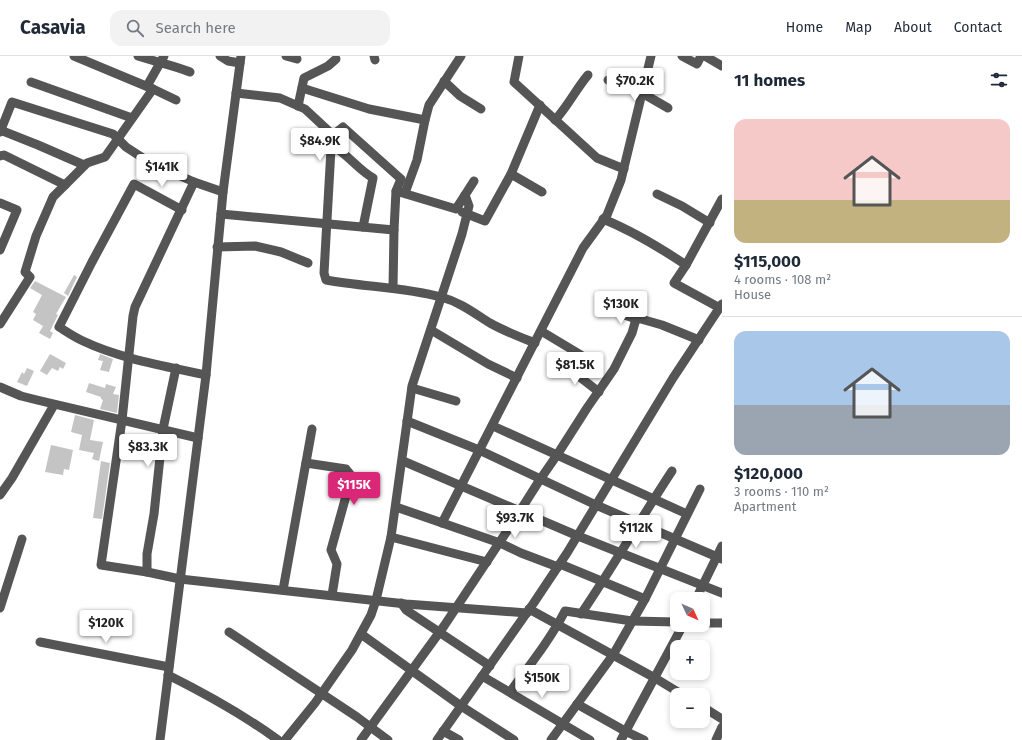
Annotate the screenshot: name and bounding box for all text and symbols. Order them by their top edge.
search box [110,10,390,46]
text: Casavia [20,16,86,39]
icon: search [124,17,146,39]
text: Search here [156,19,236,37]
text: Home [786,19,823,36]
text: Map [845,19,872,36]
text: About [894,19,932,36]
text: Contact [954,19,1002,36]
pin: $70.2K [602,68,668,102]
icon: filters [988,69,1010,91]
text: 11 homes [734,70,805,91]
text: $70.2K [616,73,654,88]
pin: $84.9K [287,128,353,162]
text: $84.9K [300,133,340,148]
icon: home [836,145,908,217]
pin: $141K [134,154,190,188]
text: $141K [145,159,179,174]
text: $115,000 [734,251,801,272]
text: 4 rooms · 108 m² [734,272,831,287]
text: House [734,287,771,302]
pin: $130K [593,291,649,325]
text: $130K [603,296,639,311]
pin: $81.5K [542,352,608,386]
text: $81.5K [556,357,594,372]
icon: home [836,357,908,429]
pin: $83.3K [115,434,181,468]
text: $83.3K [128,439,168,454]
text: $120,000 [734,463,803,484]
pin: $115K [326,472,382,506]
text: $115K [337,477,371,492]
text: 3 rooms · 110 m² [734,484,829,499]
text: Apartment [734,499,796,514]
pin: $93.7K [482,505,548,539]
text: $93.7K [496,510,534,525]
pin: $112K [608,515,664,549]
text: $112K [619,520,653,535]
north arrow [670,592,710,632]
map controls [670,592,710,728]
pin: $120K [78,610,134,644]
text: $120K [88,615,124,630]
button: + [670,640,710,680]
pin: $150K [514,665,570,699]
text: $150K [524,670,560,685]
button: − [670,688,710,728]

